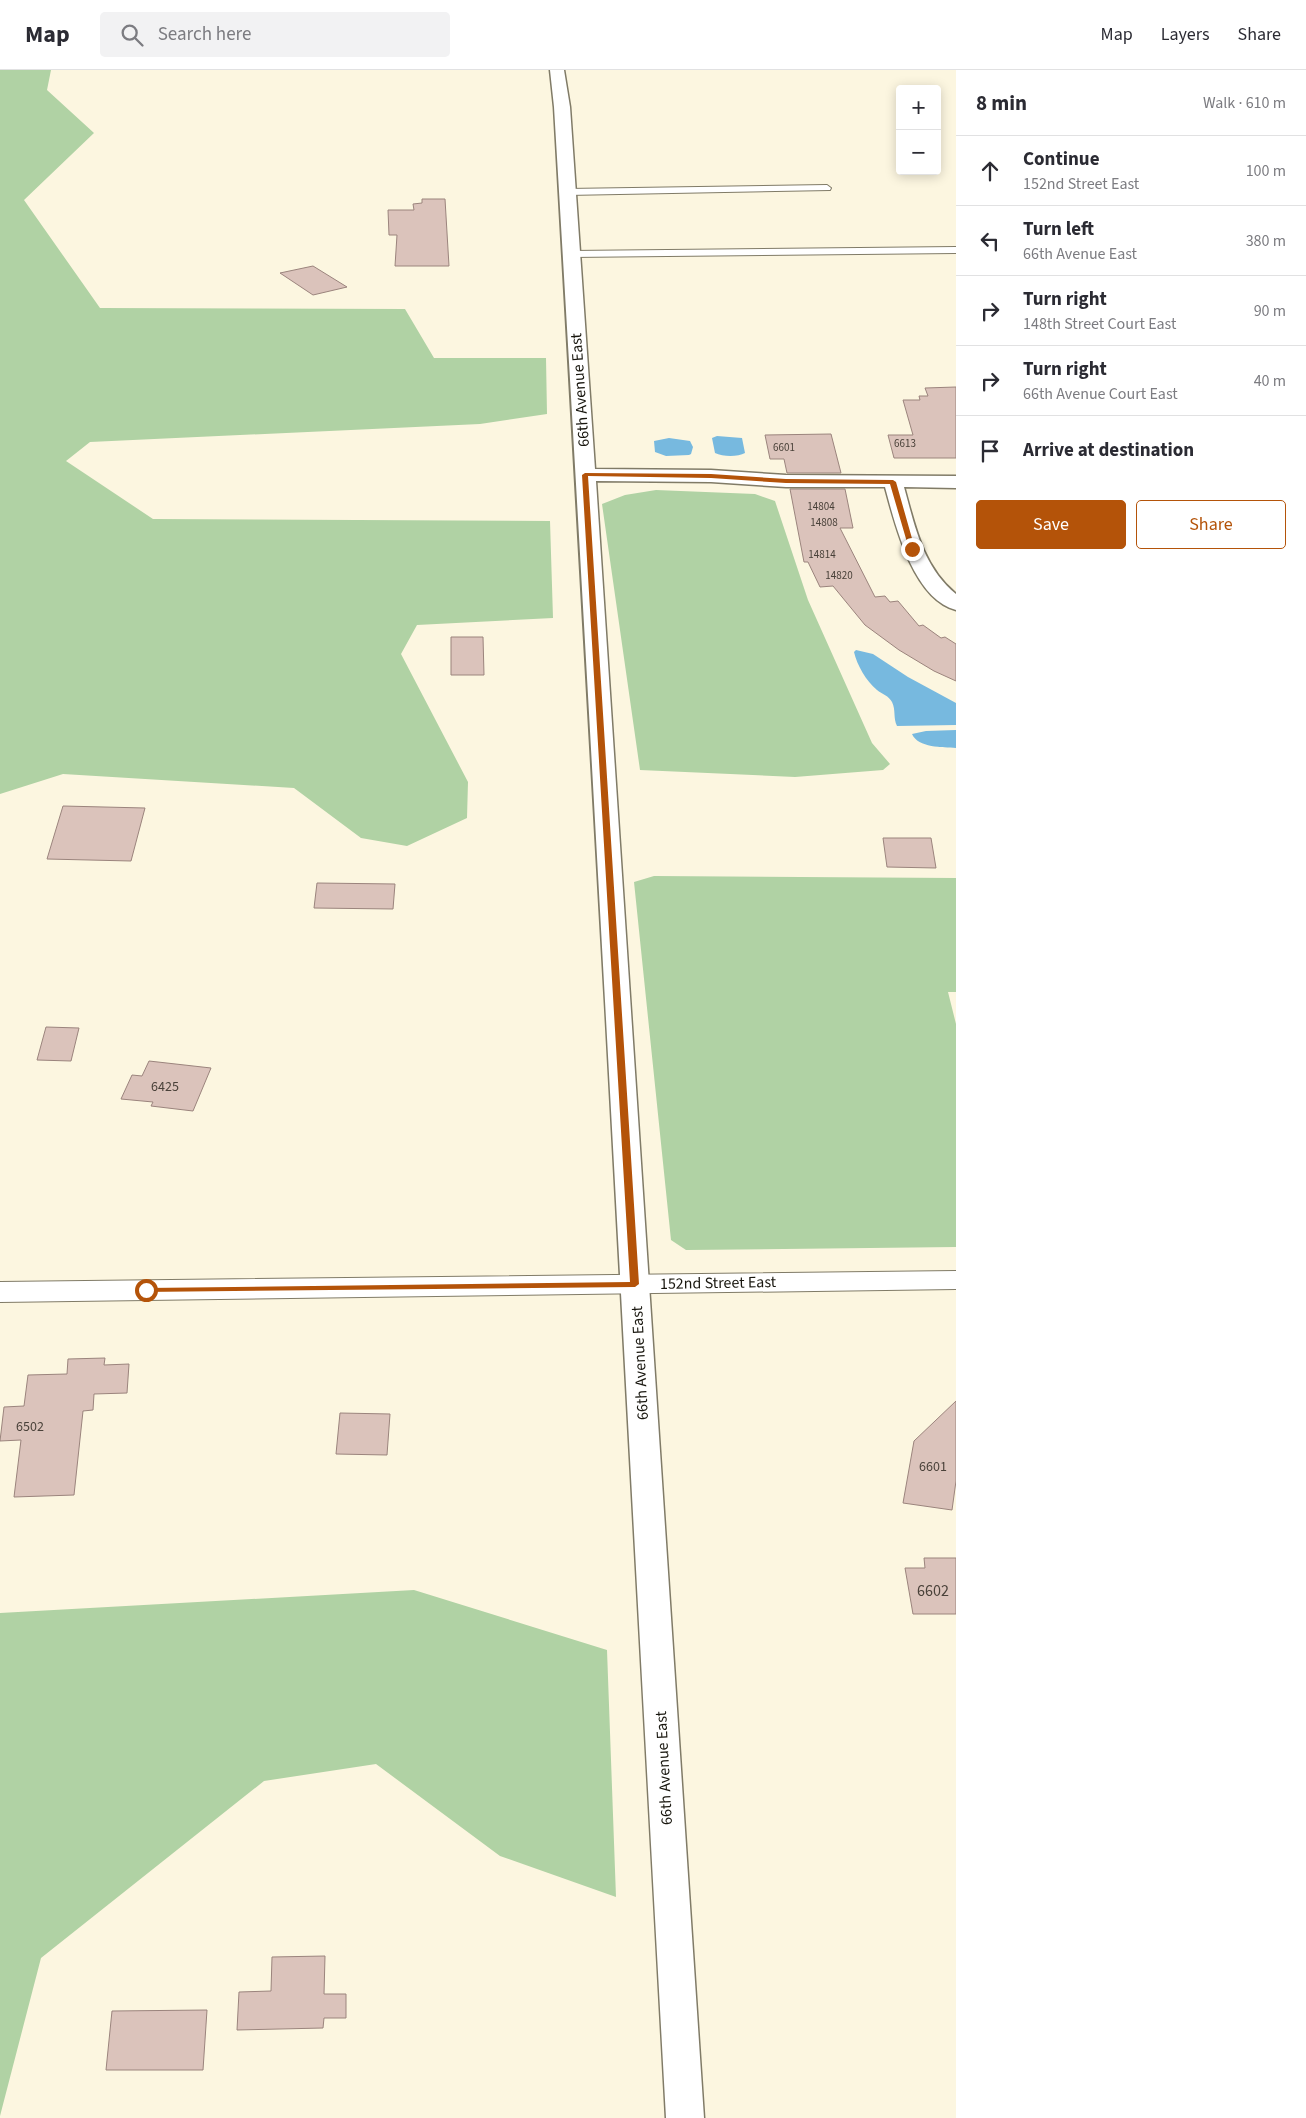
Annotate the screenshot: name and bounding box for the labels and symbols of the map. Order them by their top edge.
street label: 66th Avenue East [565,332,595,448]
house number: 6613 [894,436,916,451]
house number: 6601 [773,440,795,455]
house number: 14804 [807,499,835,514]
house number: 14808 [810,515,838,530]
route end [901,538,924,561]
house number: 14814 [808,547,836,562]
house number: 14820 [825,568,853,583]
house number: 6425 [151,1077,179,1097]
street label: 152nd Street East [660,1271,777,1295]
route start [135,1279,158,1302]
street label: 66th Avenue East [626,1305,654,1421]
house number: 6502 [16,1417,44,1437]
house number: 6601 [919,1457,947,1477]
house number: 6602 [917,1580,949,1602]
street label: 66th Avenue East [650,1710,678,1826]

